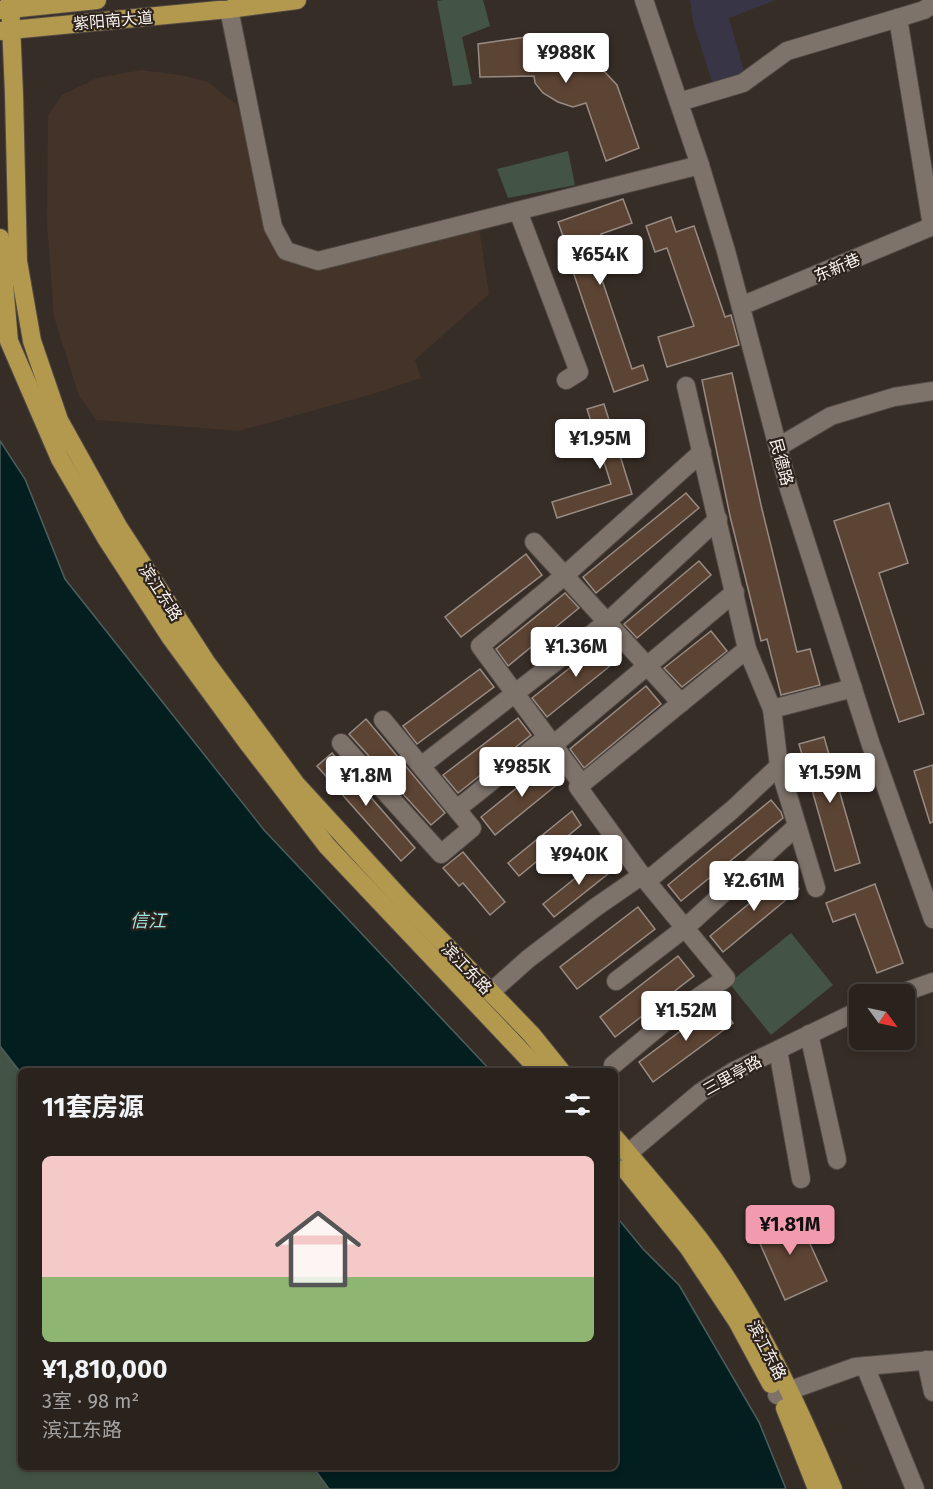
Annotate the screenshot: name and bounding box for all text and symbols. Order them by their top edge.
street label: 紫阳南大道 [72,8,154,33]
pin: ¥988K [524,33,608,84]
text: ¥988K [537,40,595,64]
pin: ¥654K [558,235,642,286]
text: ¥654K [572,242,628,266]
street label: 东新巷 [811,249,863,286]
pin: ¥1.95M [551,419,649,470]
text: ¥1.95M [569,426,631,450]
street label: 民德路 [766,436,797,488]
street label: 滨江东路 [135,560,186,624]
pin: ¥1.36M [527,627,625,678]
text: ¥1.36M [545,634,607,658]
pin: ¥985K [480,747,564,798]
pin: ¥1.59M [781,753,879,804]
text: ¥985K [493,754,551,778]
pin: ¥1.8M [324,756,408,807]
text: ¥1.59M [799,760,861,784]
text: ¥1.8M [340,763,392,787]
pin: ¥940K [537,835,621,886]
text: ¥940K [550,842,608,866]
pin: ¥2.61M [705,861,803,912]
text: ¥2.61M [723,868,785,892]
water label: 信江 [130,910,168,932]
street label: 滨江东路 [438,939,496,998]
north arrow [849,984,915,1050]
map controls [849,984,915,1050]
pin: ¥1.52M [637,991,735,1042]
text: ¥1.52M [655,998,717,1022]
street label: 三里亭路 [700,1052,765,1099]
icon: filters [561,1088,594,1121]
text: 11套房源 [42,1092,144,1123]
icon: home [264,1195,372,1303]
pin: ¥1.81M [741,1205,839,1256]
text: ¥1.81M [760,1212,820,1236]
street label: 滨江东路 [743,1318,790,1383]
text: ¥1,810,000 [42,1354,167,1385]
text: 3室 · 98 m² [42,1389,139,1413]
text: 滨江东路 [42,1418,122,1442]

